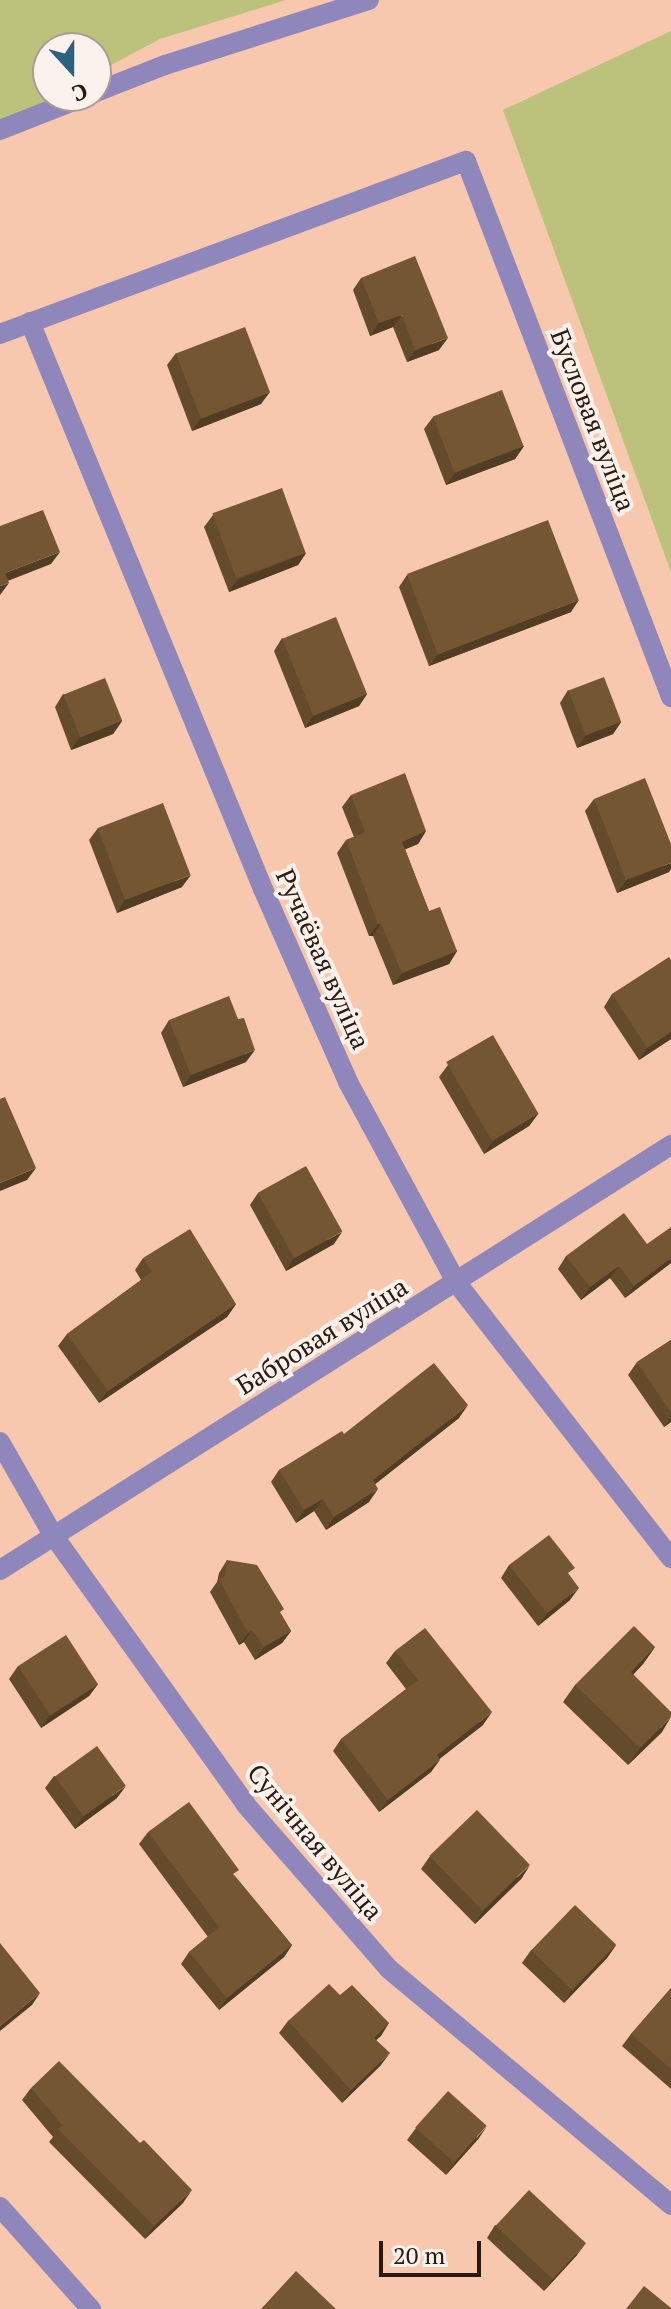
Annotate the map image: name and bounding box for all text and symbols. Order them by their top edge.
north arrow [32,32,112,112]
text: С [68,77,92,109]
street label: Бусловая вуліца [544,324,642,516]
street label: Ручаёвая вуліца [269,864,377,1054]
street label: Бабровая вуліца [231,1271,413,1401]
street label: Сунічная вуліца [241,1758,389,1926]
scale bar [383,2225,485,2275]
text: 20 m [393,2239,445,2271]

